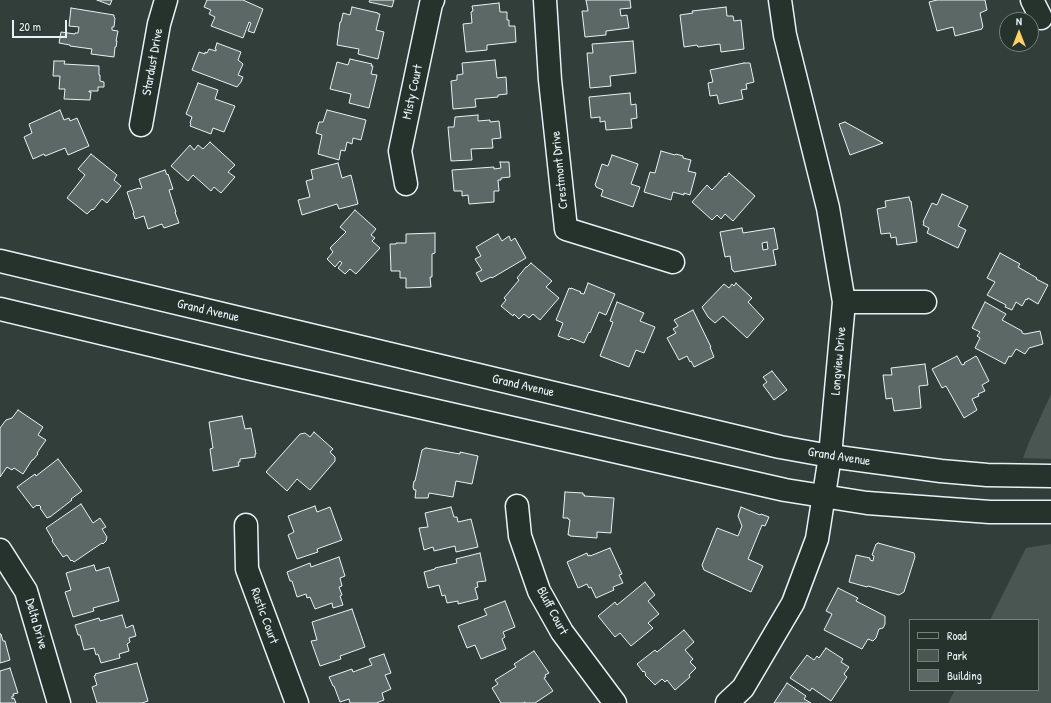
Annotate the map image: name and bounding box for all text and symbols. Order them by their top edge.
scale bar [14,12,69,38]
north arrow [999,12,1039,52]
text: N [1016,14,1022,28]
text: 20 m [19,18,41,35]
street label: Stardust Drive [139,27,167,97]
street label: Misty Court [400,63,426,121]
street label: Crestmont Drive [548,130,572,210]
street label: Grand Avenue [175,296,241,326]
street label: Longview Drive [828,326,850,396]
street label: Grand Avenue [490,371,556,401]
street label: Grand Avenue [807,444,871,470]
street label: Bluff Court [533,584,571,638]
street label: Rustic Court [247,586,281,646]
street label: Delta Drive [21,597,51,651]
legend [909,619,1039,691]
text: Road [947,627,967,644]
text: Park [947,647,967,664]
text: Building [947,667,982,684]

